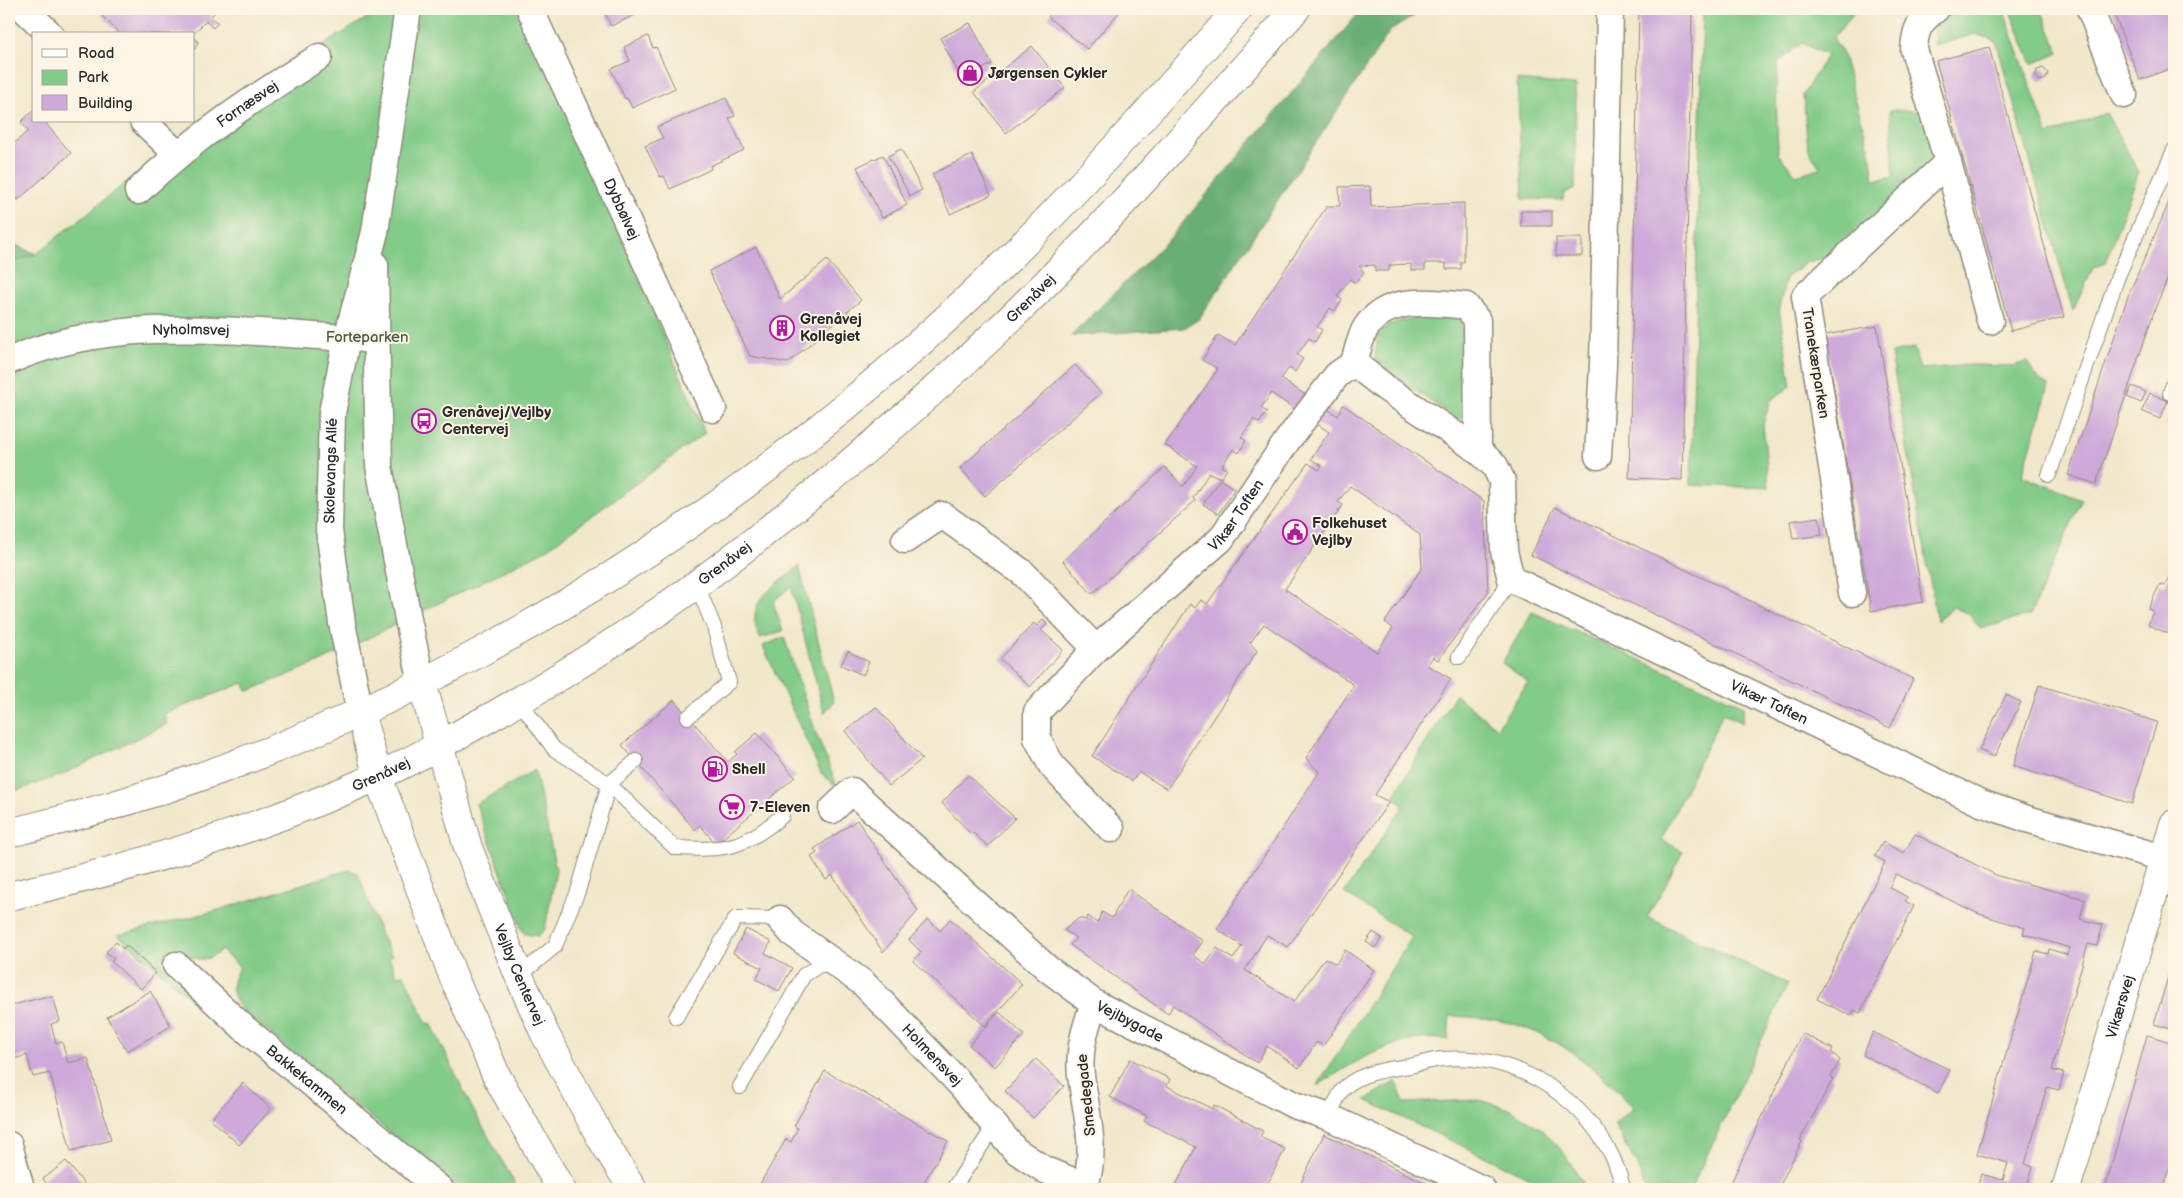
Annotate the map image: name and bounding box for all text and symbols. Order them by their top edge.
legend [32,32,195,122]
text: Road [78,44,114,63]
shop icon: Jørgensen Cykler [957,60,983,86]
place label: Jørgensen Cykler [988,64,1108,83]
text: Park [78,68,109,87]
street label: Fornæsvej [213,76,282,132]
text: Building [78,94,133,113]
street label: Dybbølvej [599,175,643,243]
street label: Grenåvej [1002,270,1060,327]
street label: Tranekærparken [1797,306,1834,420]
place label: Grenåvej Kollegiet [800,310,862,346]
building icon: Grenåvej Kollegiet [769,315,795,341]
street label: Nyholmsvej [152,320,230,340]
park label: Forteparken [326,328,408,347]
place label: Grenåvej/Vejlby Centervej [442,403,551,439]
bus stop icon: Grenåvej/Vejlby Centervej [411,408,437,434]
street label: Skolevangs Allé [320,418,342,524]
street label: Vikær Toften [1205,476,1268,556]
place label: Folkehuset Vejlby [1312,514,1387,550]
public building icon: Folkehuset Vejlby [1282,519,1308,545]
street label: Grenåvej [695,538,755,590]
street label: Vikær Toften [1727,676,1811,729]
street label: Grenåvej [349,753,413,796]
fuel station icon: Shell [702,756,728,782]
place label: Shell [732,760,765,779]
supermarket icon: 7-Eleven [719,794,745,820]
place label: 7-Eleven [750,798,810,817]
street label: Vejlby Centervej [489,921,549,1028]
street label: Vikærsvej [2102,973,2139,1041]
street label: Vejlbygade [1093,997,1167,1047]
street label: Holmensvej [897,1020,966,1091]
street label: Bakkekammen [262,1041,351,1119]
street label: Smedegade [1073,1053,1100,1137]

